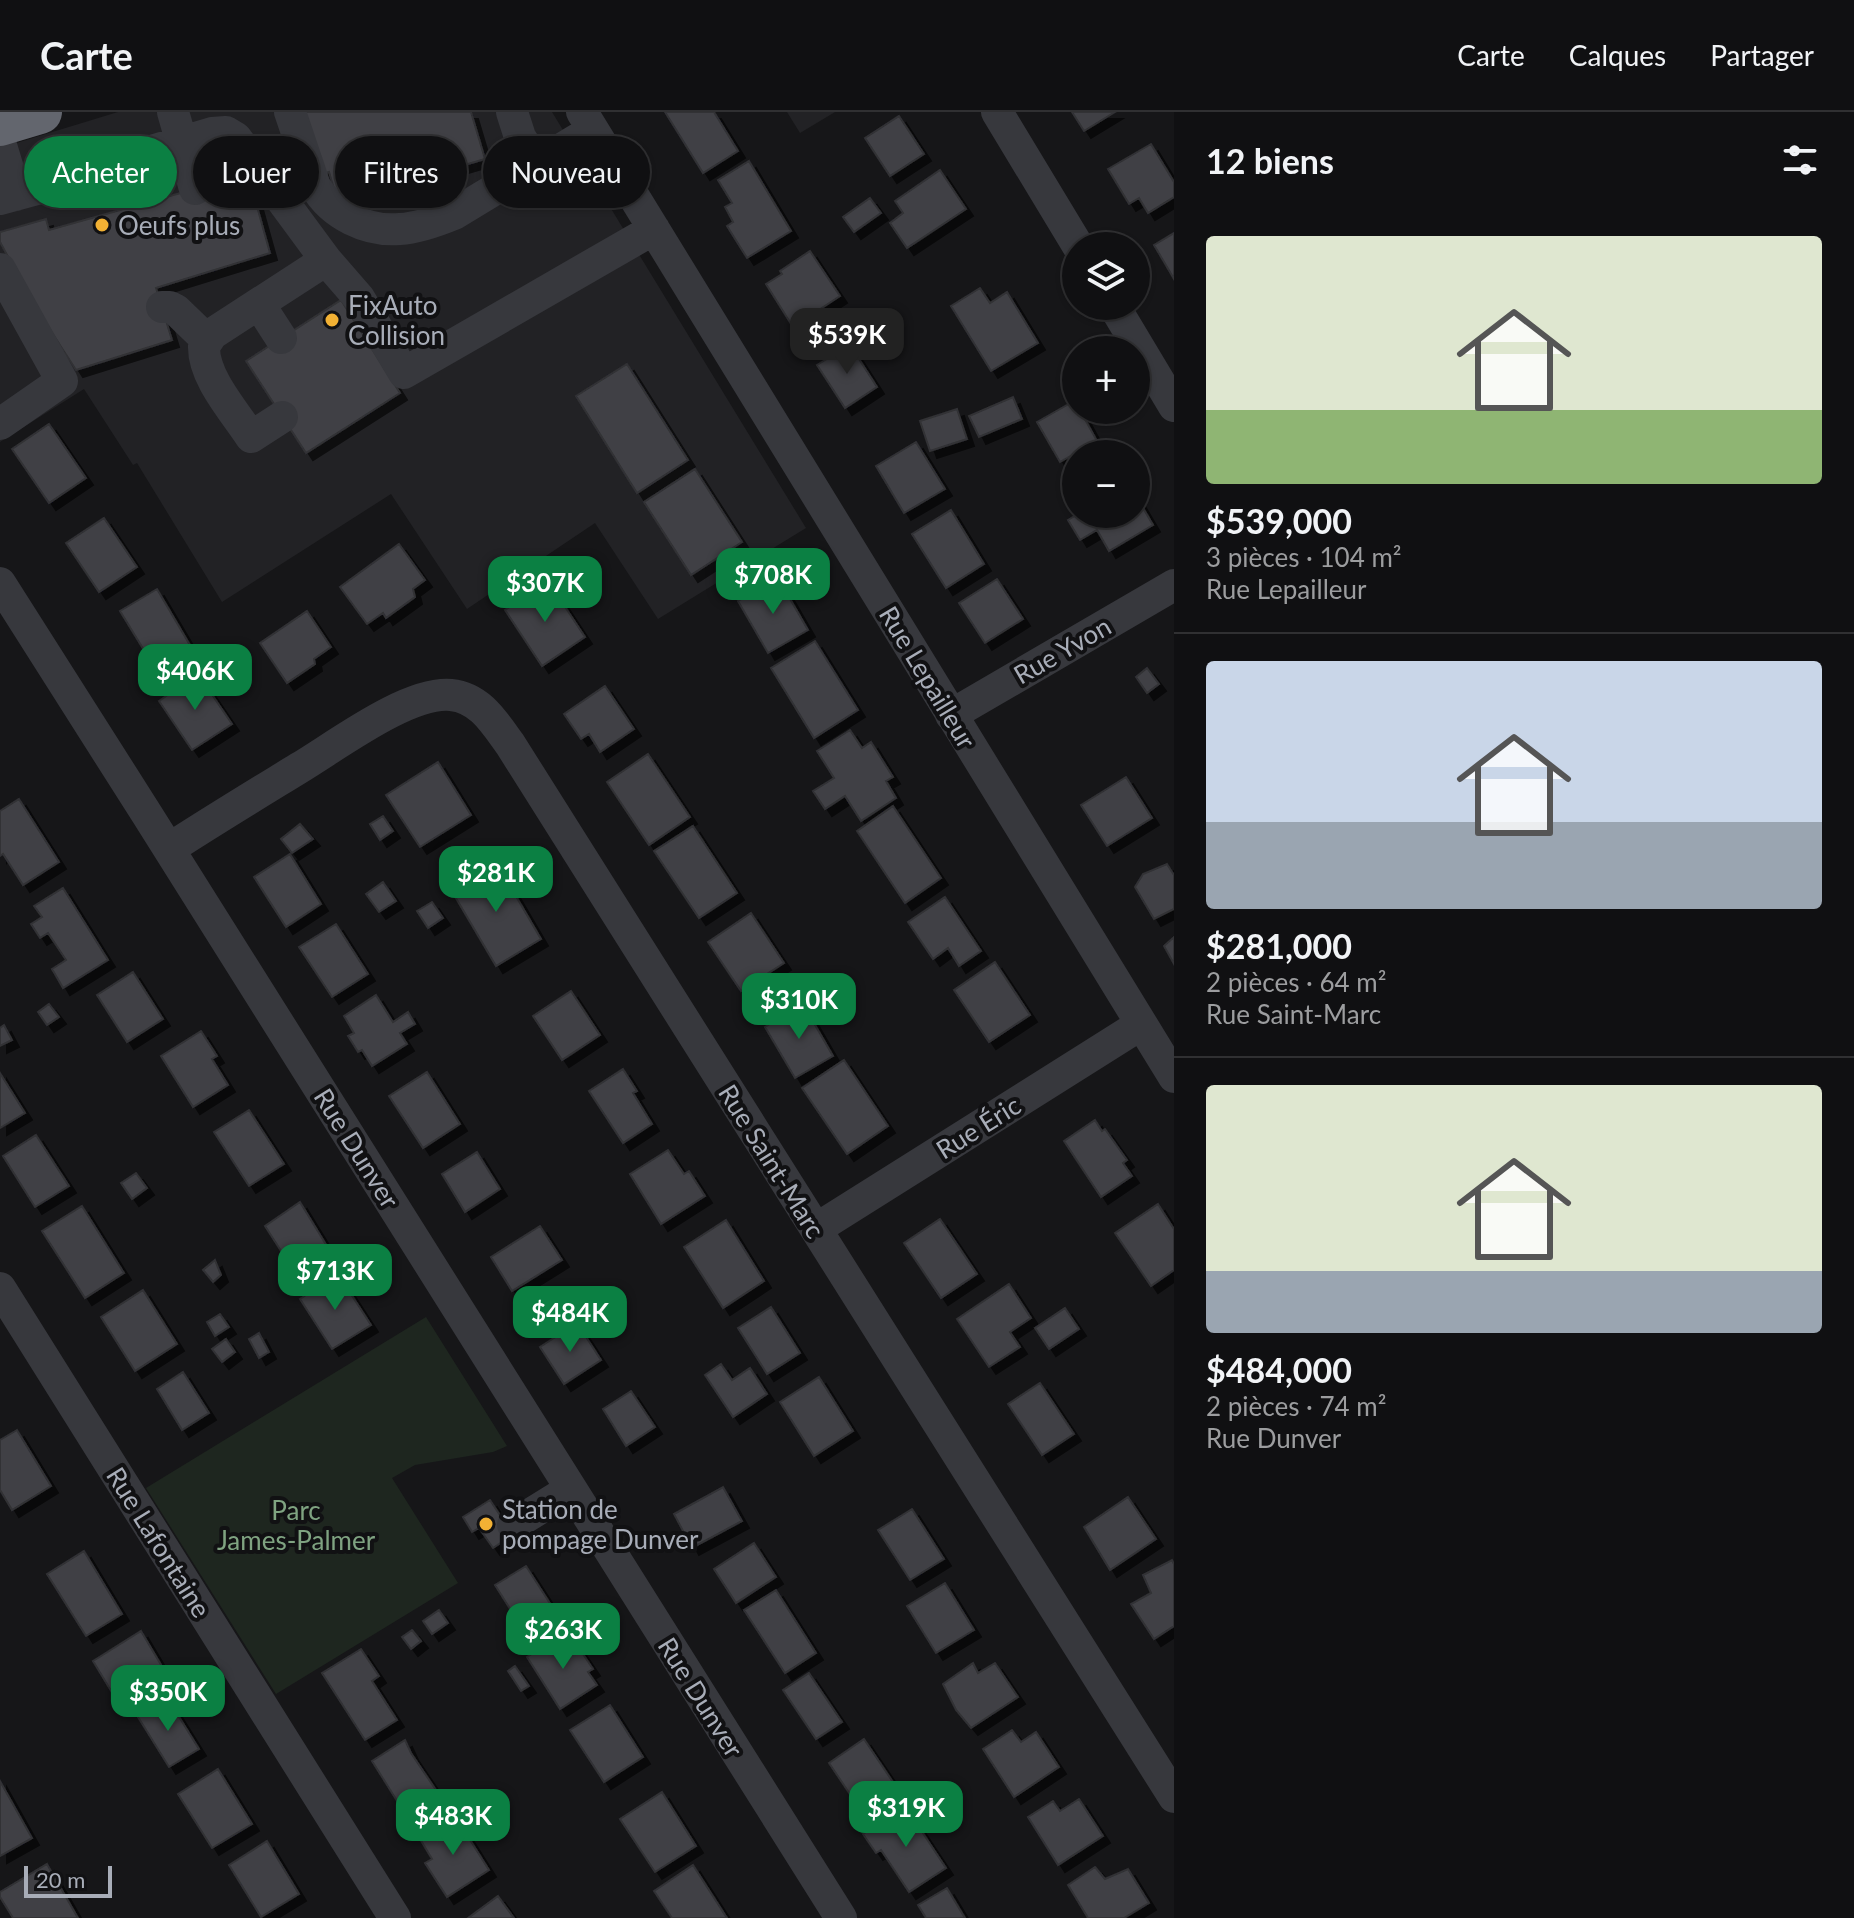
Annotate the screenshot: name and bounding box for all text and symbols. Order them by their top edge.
text: Carte [40,32,133,78]
text: Carte [1457,38,1525,72]
text: Calques [1569,38,1666,72]
text: Partager [1710,38,1814,72]
chip: Acheter [24,136,177,208]
chip: Louer [193,136,319,208]
chip: Filtres [335,136,467,208]
chip: Nouveau [483,136,650,208]
icon: filters [1778,138,1822,182]
text: 12 biens [1206,140,1334,181]
place label: Oeufs plus [118,209,240,241]
marker: Oeufs plus [93,216,111,234]
map controls [1062,232,1150,528]
button: layers [1062,232,1150,320]
icon: home [1442,288,1586,432]
place label: FixAuto Collision [348,289,445,351]
pin: $539K [791,308,903,376]
marker: FixAuto Collision [323,311,341,329]
text: $539K [808,318,886,350]
button: + [1062,336,1150,424]
button: − [1062,440,1150,528]
text: $539,000 [1206,500,1352,541]
text: 3 pièces · 104 m² [1206,541,1401,573]
pin: $708K [717,548,829,616]
pin: $307K [489,556,601,624]
text: $708K [734,558,812,590]
text: $307K [506,566,584,598]
text: Rue Lepailleur [1206,573,1366,605]
street label: Rue Lepailleur [873,600,983,754]
street label: Rue Yvon [1008,609,1116,691]
pin: $406K [139,644,251,712]
text: $406K [156,654,234,686]
icon: home [1442,713,1586,857]
pin: $281K [440,846,552,914]
text: $281K [457,856,535,888]
text: $281,000 [1206,925,1352,966]
text: 2 pièces · 64 m² [1206,966,1386,998]
pin: $310K [743,973,855,1041]
text: $310K [760,983,838,1015]
text: Rue Saint-Marc [1206,998,1381,1030]
street label: Rue Saint-Marc [712,1078,832,1244]
street label: Rue Dunver [308,1082,407,1214]
street label: Rue Éric [930,1089,1026,1165]
icon: home [1442,1137,1586,1281]
pin: $713K [279,1244,391,1312]
text: $713K [296,1254,374,1286]
pin: $484K [514,1286,626,1354]
text: $484K [531,1296,609,1328]
text: $484,000 [1206,1349,1352,1390]
text: 2 pièces · 74 m² [1206,1390,1386,1422]
text: Rue Dunver [1206,1422,1341,1454]
street label: Rue Lafontaine [100,1461,218,1623]
place label: Station de pompage Dunver [502,1493,699,1555]
park label: Parc James-Palmer [217,1494,376,1556]
marker: Station de pompage Dunver [477,1515,495,1533]
pin: $263K [507,1603,619,1671]
text: $263K [524,1613,602,1645]
street label: Rue Dunver [652,1631,751,1763]
pin: $350K [112,1665,224,1733]
text: $350K [129,1675,207,1707]
pin: $319K [850,1781,962,1849]
pin: $483K [397,1789,509,1857]
text: $319K [867,1791,945,1823]
text: $483K [414,1799,492,1831]
scale bar [24,1862,112,1898]
text: 20 m [36,1866,85,1893]

